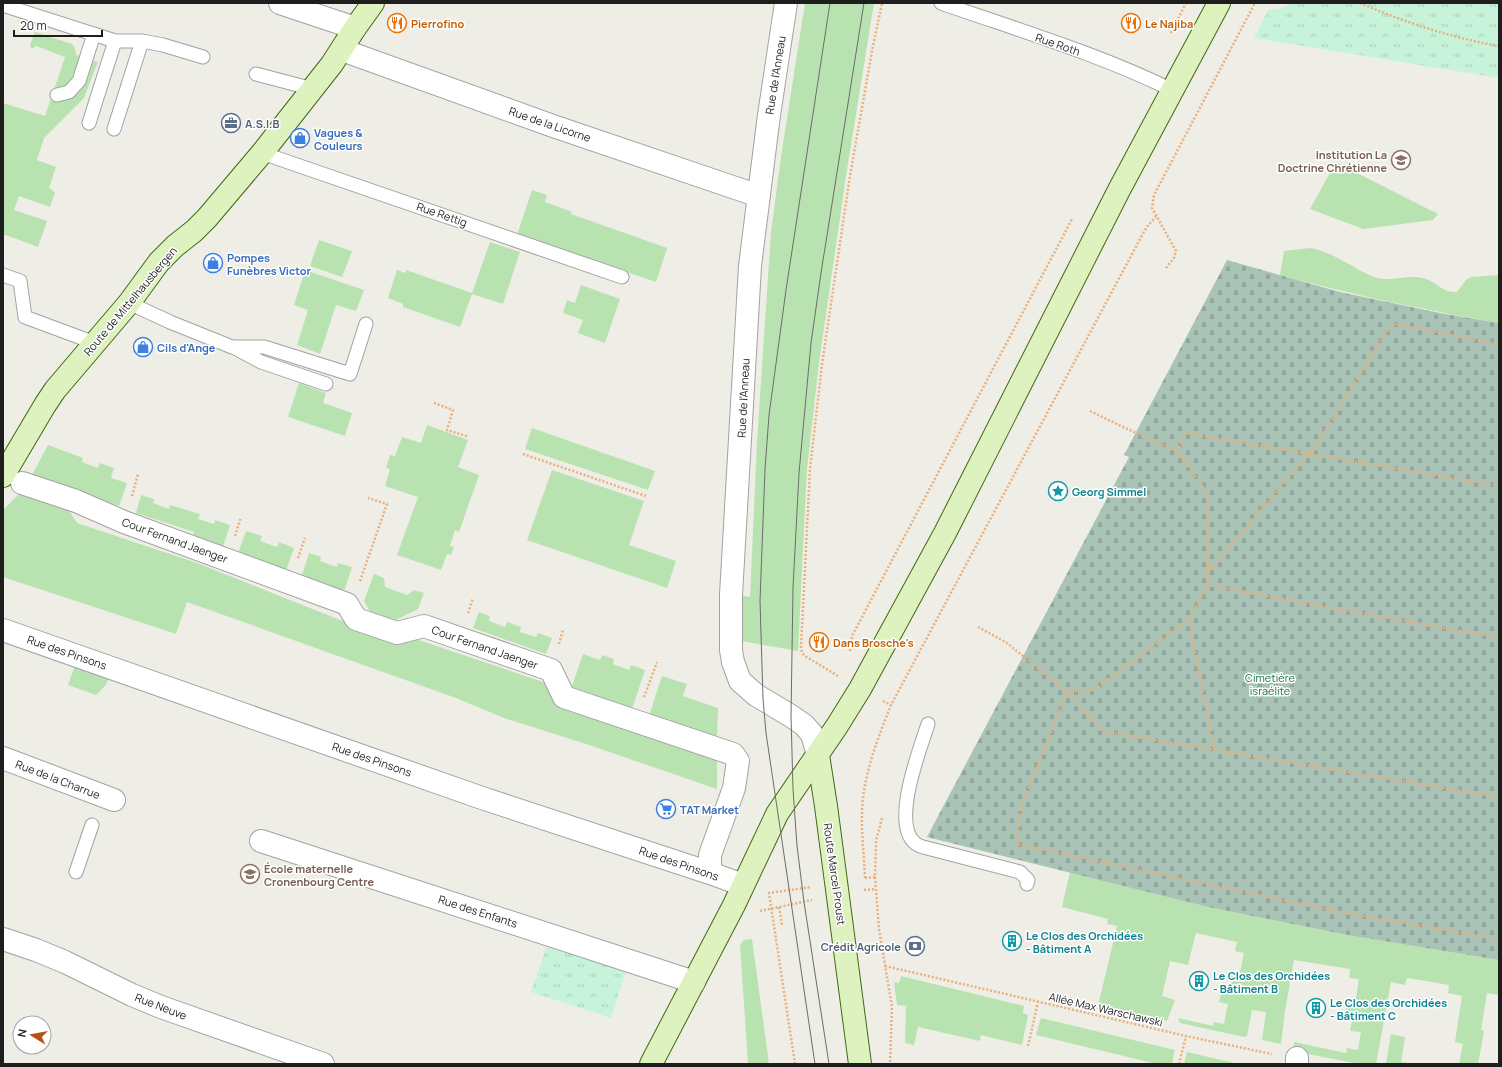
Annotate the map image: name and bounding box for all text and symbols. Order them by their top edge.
scale bar [14,12,102,38]
restaurant icon: Pierrofino [386,12,408,34]
restaurant icon: Le Najiba [1120,12,1142,34]
place label: Pierrofino [411,16,464,31]
place label: Le Najiba [1145,16,1193,31]
text: 20 m [20,17,47,34]
street label: Rue Roth [1034,29,1082,59]
street label: Rue de l'Anneau [761,35,789,115]
street label: Rue de la Licorne [507,103,593,145]
office icon: A.S.I.B [220,112,242,134]
place label: A.S.I.B [245,116,279,131]
place label: Vagues & Couleurs [314,125,363,153]
shop icon: Vagues & Couleurs [289,127,311,149]
place label: Institution La Doctrine Chrétienne [1278,147,1387,175]
school or university icon: Institution La Doctrine Chrétienne [1390,149,1412,171]
street label: Rue Rettig [415,198,469,230]
street label: Route de Mittelhausbergen [80,243,180,359]
place label: Pompes Funèbres Victor [227,250,311,278]
shop icon: Pompes Funèbres Victor [202,252,224,274]
shop icon: Cils d'Ange [132,336,154,358]
place label: Cils d'Ange [157,340,216,355]
street label: Rue de l'Anneau [733,358,753,438]
place icon: Georg Simmel [1047,480,1069,502]
place label: Georg Simmel [1072,484,1146,499]
street label: Cour Fernand Jaenger [120,514,230,566]
street label: Cour Fernand Jaenger [430,622,540,672]
street label: Rue des Pinsons [25,631,109,673]
restaurant icon: Dans Brosche's [808,631,830,653]
place label: Dans Brosche's [833,635,914,650]
park label: Cimetière israélite [1245,670,1295,698]
street label: Rue des Pinsons [330,738,414,780]
street label: Rue de la Charrue [14,756,103,802]
supermarket icon: TAT Market [655,798,677,820]
place label: TAT Market [680,802,739,817]
street label: Route Marcel Proust [820,822,850,926]
street label: Rue des Pinsons [637,842,721,884]
place label: École maternelle Cronenbourg Centre [264,861,374,889]
school or university icon: École maternelle Cronenbourg Centre [239,863,261,885]
street label: Rue des Enfants [437,891,520,931]
place label: Le Clos des Orchidées - Bâtiment A [1026,928,1143,956]
building icon: Le Clos des Orchidées - Bâtiment A [1001,930,1023,952]
bank icon: Crédit Agricole [904,935,926,957]
place label: Crédit Agricole [821,939,901,954]
place label: Le Clos des Orchidées - Bâtiment B [1213,968,1330,996]
building icon: Le Clos des Orchidées - Bâtiment B [1188,970,1210,992]
street label: Rue Neuve [133,989,190,1023]
street label: Allée Max Warschawski [1048,989,1164,1029]
place label: Le Clos des Orchidées - Bâtiment C [1330,995,1447,1023]
building icon: Le Clos des Orchidées - Bâtiment C [1305,997,1327,1019]
north arrow [12,1015,52,1055]
text: N [14,1028,30,1038]

